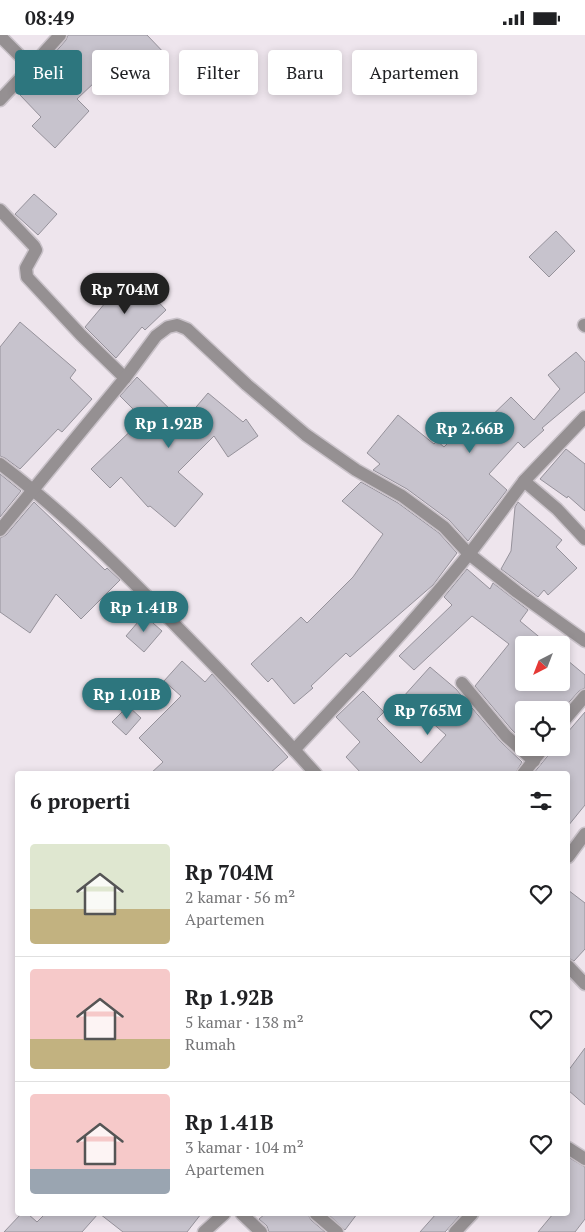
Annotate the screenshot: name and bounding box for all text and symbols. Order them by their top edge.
text: 08:49 [25,5,74,30]
chip: Beli [15,50,82,95]
chip: Sewa [92,50,169,95]
chip: Filter [179,50,258,95]
chip: Baru [268,50,342,95]
chip: Apartemen [352,50,477,95]
pin: Rp 704M [79,273,171,315]
text: Rp 704M [91,278,159,300]
pin: Rp 1.92B [117,407,221,449]
pin: Rp 2.66B [418,411,522,454]
text: Rp 1.92B [135,412,203,434]
text: Rp 2.66B [436,417,504,439]
pin: Rp 1.41B [92,591,196,633]
text: Rp 1.41B [110,596,178,618]
north arrow [515,636,570,691]
map controls [515,636,570,756]
pin: Rp 1.01B [75,677,179,720]
text: Rp 1.01B [93,683,161,705]
pin: Rp 765M [382,693,474,736]
text: Rp 765M [394,699,462,721]
button: locate [515,701,570,756]
text: 6 properti [30,787,130,815]
icon: filters [527,787,555,815]
text: Rp 704M [185,858,273,886]
icon: home [70,864,130,924]
icon: heart [527,880,555,908]
text: 2 kamar · 56 m² [185,886,295,908]
text: Apartemen [185,908,265,930]
text: Rp 1.92B [185,983,274,1011]
icon: home [70,989,130,1049]
icon: heart [527,1005,555,1033]
text: 5 kamar · 138 m² [185,1011,304,1033]
text: Rumah [185,1033,236,1055]
text: Rp 1.41B [185,1108,274,1136]
icon: home [70,1114,130,1174]
icon: heart [527,1130,555,1158]
text: 3 kamar · 104 m² [185,1136,304,1158]
text: Apartemen [185,1158,265,1180]

